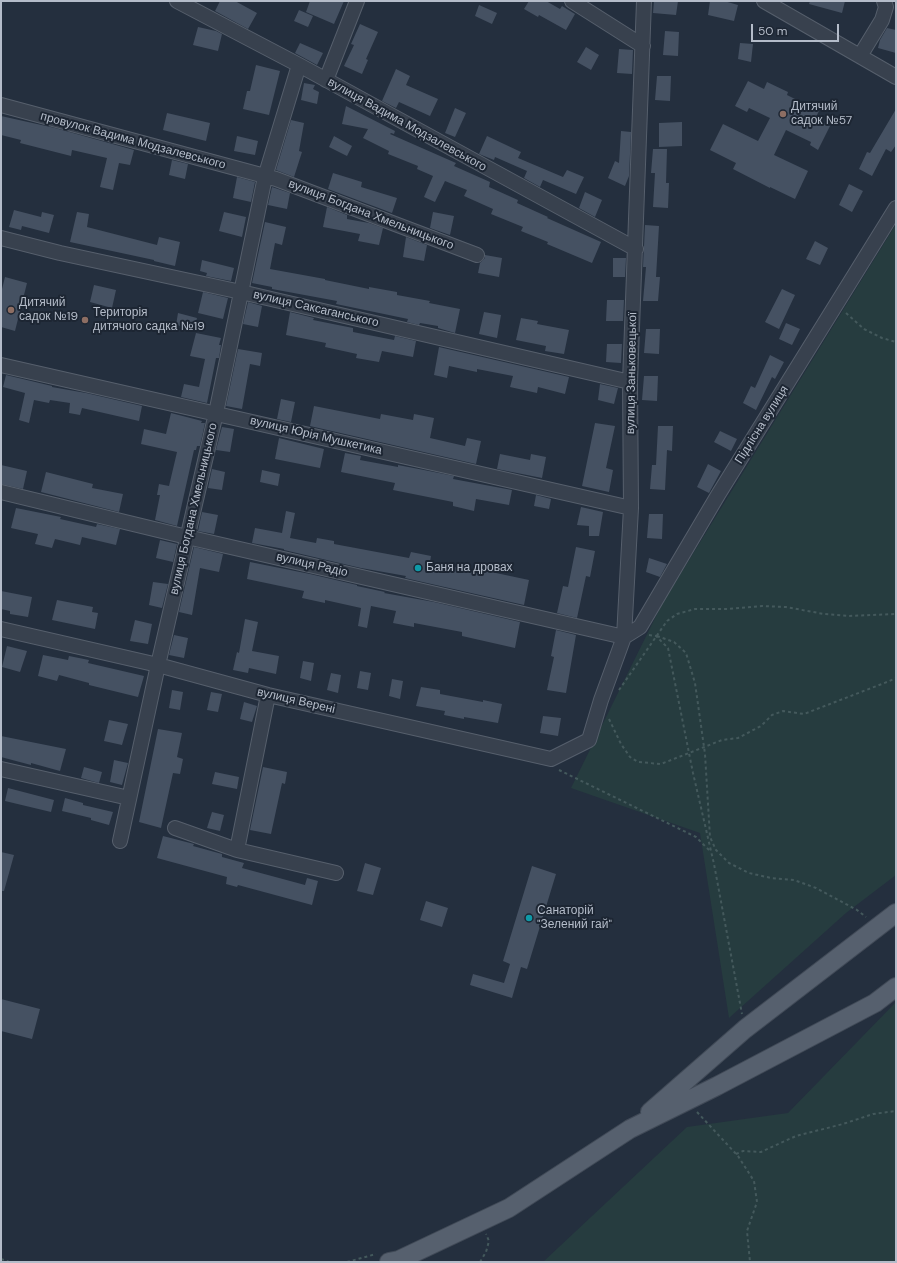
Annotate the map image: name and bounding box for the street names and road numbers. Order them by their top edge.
street label: вулиця Вадима Модзалевського [325,75,489,175]
street label: провулок Вадима Модзалевського [39,109,227,173]
street label: вулиця Богдана Хмельницького [286,177,456,253]
street label: вулиця Саксаганського [252,288,380,330]
street label: вулиця Заньковецької [624,312,640,434]
street label: Підлісна вулиця [732,383,792,467]
street label: вулиця Юрія Мушкетика [249,414,383,458]
street label: вулиця Богдана Хмельницького [167,422,221,596]
street label: вулиця Радіо [275,550,349,580]
street label: вулиця Верені [256,685,336,717]

